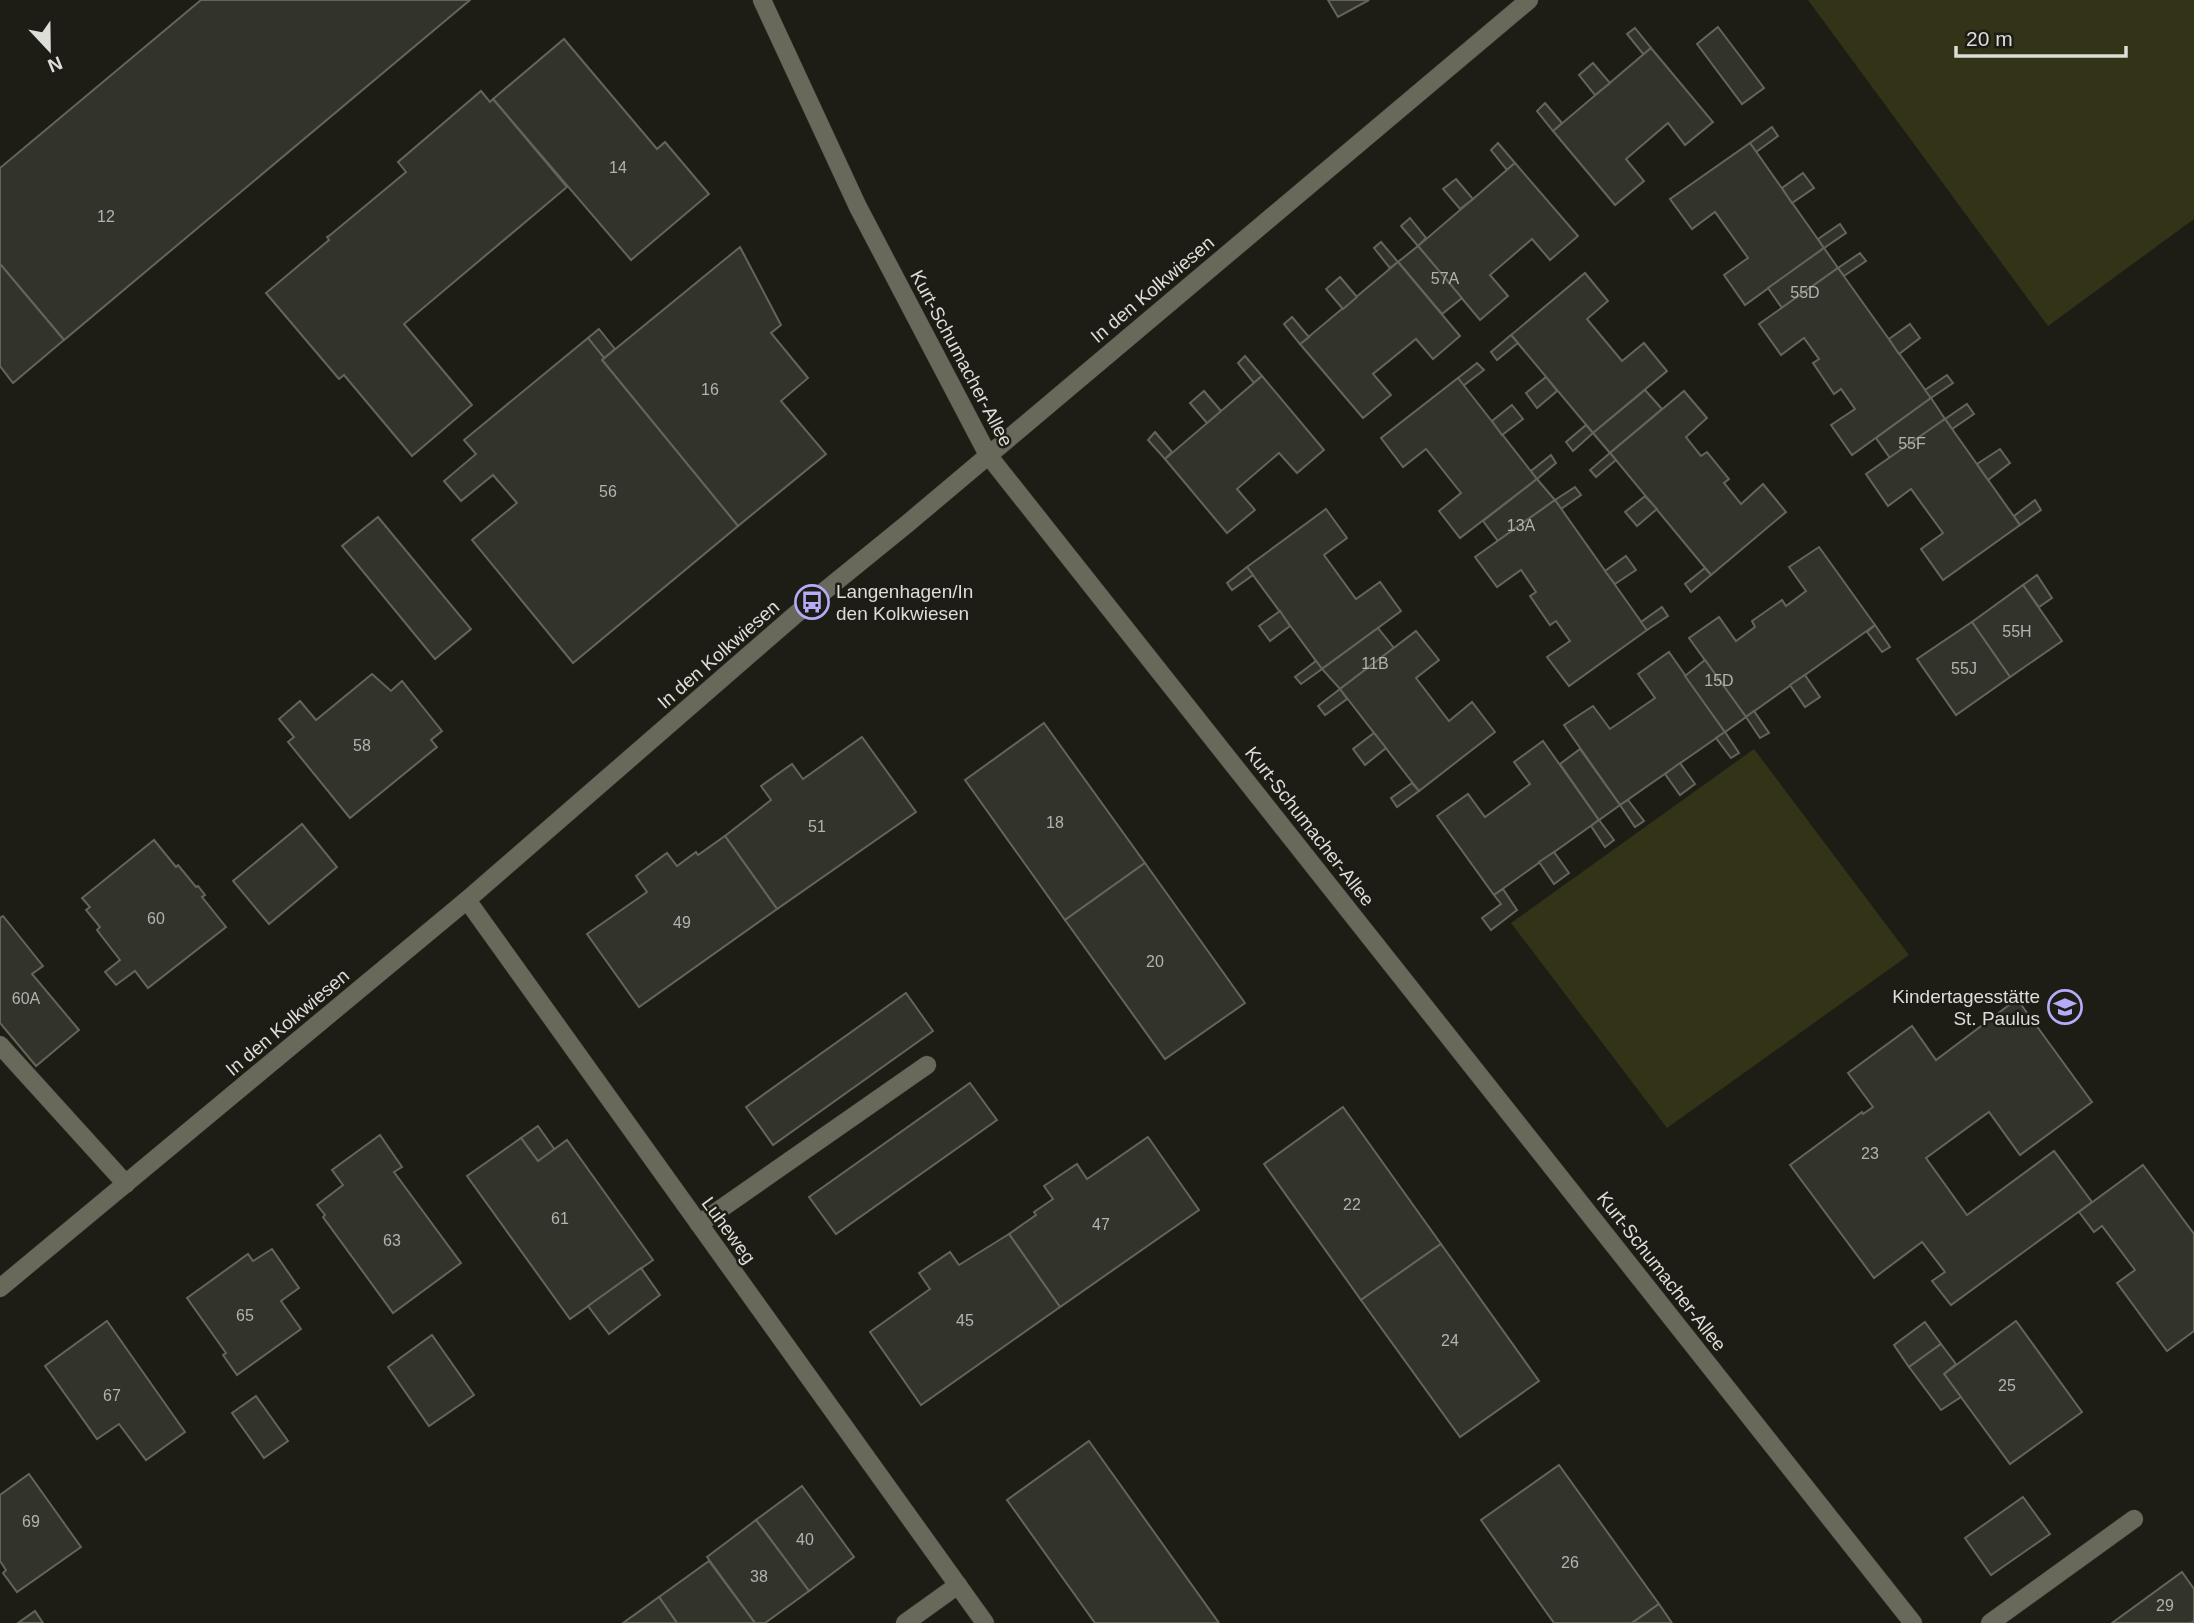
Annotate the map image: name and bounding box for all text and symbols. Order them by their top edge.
north arrow [14,14,84,84]
scale bar [1956,14,2126,58]
text: 20 m [1966,27,2013,50]
text: N [45,52,65,77]
house number: 14 [609,159,627,176]
house number: 12 [97,208,115,225]
street label: In den Kolkwiesen [1087,232,1218,347]
street label: Kurt-Schumacher-Allee [906,267,1017,450]
house number: 57A [1431,270,1460,287]
house number: 55D [1790,284,1820,301]
house number: 16 [701,381,719,398]
house number: 55F [1898,435,1926,452]
house number: 56 [599,483,617,500]
house number: 13A [1507,517,1536,534]
place label: Langenhagen/In den Kolkwiesen [836,581,973,624]
bus stop icon: Langenhagen/In den Kolkwiesen [793,583,831,621]
street label: In den Kolkwiesen [653,596,783,713]
house number: 55H [2002,623,2032,640]
house number: 11B [1361,655,1389,672]
house number: 55J [1951,660,1977,677]
house number: 15D [1704,672,1734,689]
house number: 58 [353,737,371,754]
street label: Kurt-Schumacher-Allee [1241,742,1378,910]
house number: 18 [1046,814,1064,831]
house number: 51 [808,818,826,835]
house number: 60 [147,910,165,927]
house number: 49 [673,914,691,931]
house number: 20 [1146,953,1164,970]
street label: In den Kolkwiesen [222,965,353,1080]
place label: Kindertagesstätte St. Paulus [1892,986,2040,1029]
school or university icon: Kindertagesstätte St. Paulus [2046,988,2084,1026]
house number: 60A [12,990,41,1007]
house number: 23 [1861,1145,1879,1162]
street label: Kurt-Schumacher-Allee [1593,1187,1730,1355]
street label: Luheweg [697,1193,760,1268]
house number: 22 [1343,1196,1361,1213]
house number: 61 [551,1210,569,1227]
house number: 47 [1092,1216,1110,1233]
house number: 63 [383,1232,401,1249]
house number: 65 [236,1307,254,1324]
house number: 45 [956,1312,974,1329]
house number: 24 [1441,1332,1459,1349]
house number: 25 [1998,1377,2016,1394]
house number: 67 [103,1387,121,1404]
house number: 69 [22,1513,40,1530]
house number: 40 [796,1531,814,1548]
house number: 26 [1561,1554,1579,1571]
house number: 38 [750,1568,768,1585]
house number: 29 [2156,1597,2174,1614]

